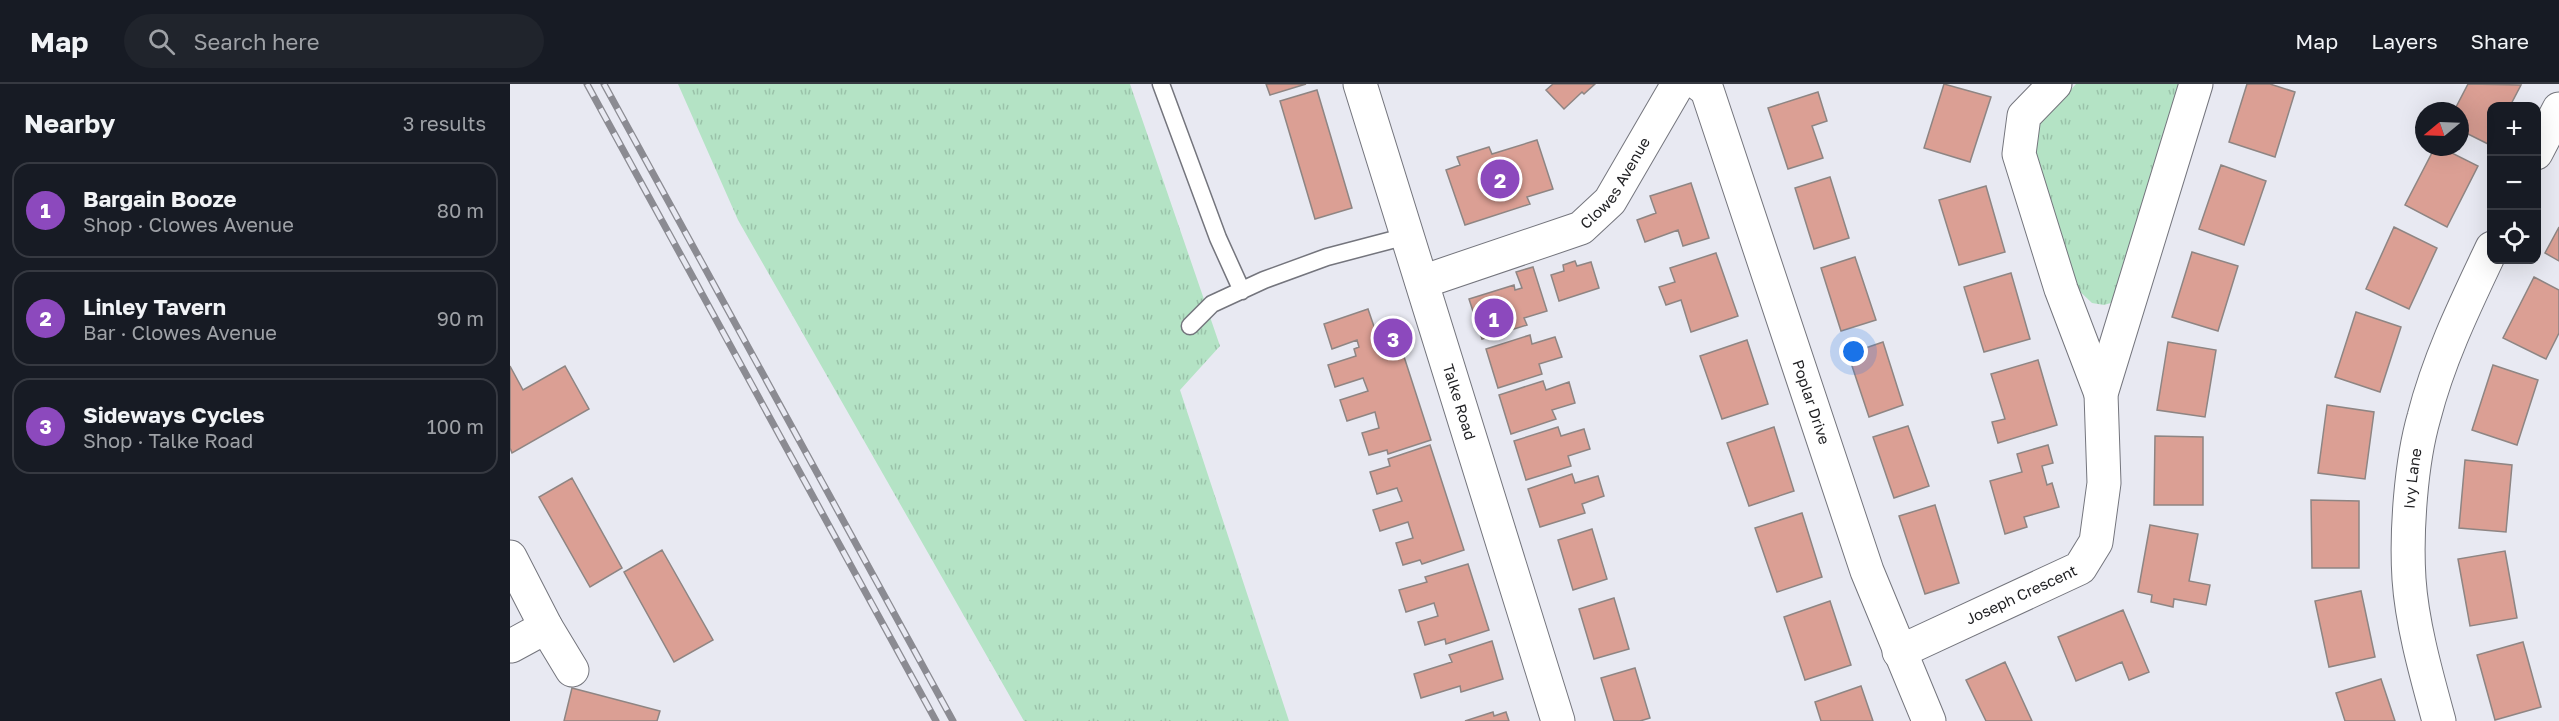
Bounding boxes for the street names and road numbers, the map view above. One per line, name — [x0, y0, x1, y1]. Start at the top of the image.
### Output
street label: Clowes Avenue — [1576, 133, 1653, 232]
street label: Poplar Drive — [1789, 357, 1834, 447]
street label: Talke Road — [1440, 361, 1480, 442]
street label: Ivy Lane — [2400, 446, 2425, 510]
street label: Joseph Crescent — [1962, 561, 2080, 628]

